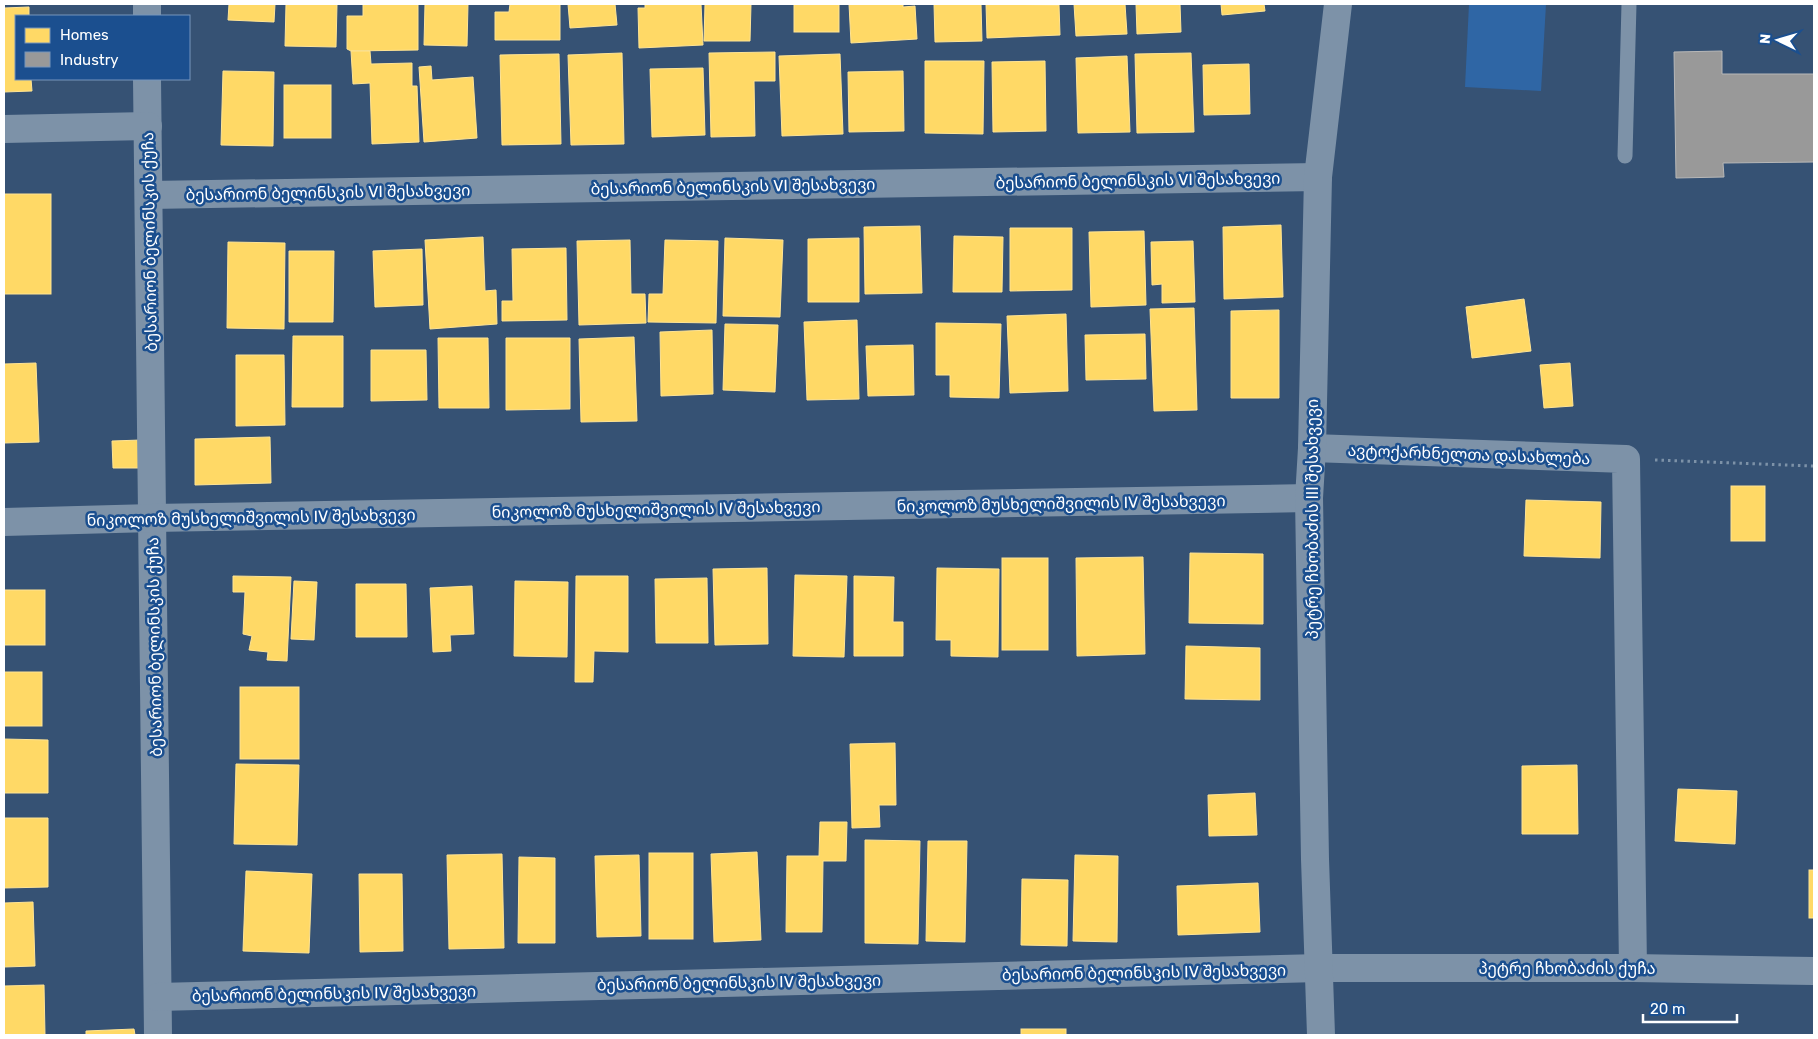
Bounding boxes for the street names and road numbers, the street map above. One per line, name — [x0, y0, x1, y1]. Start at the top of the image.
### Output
street label: ბესარიონ ბელინსკის ქუჩა — [138, 132, 162, 352]
street label: ბესარიონ ბელინსკის VI შესახვევი — [995, 169, 1281, 193]
street label: ბესარიონ ბელინსკის VI შესახვევი — [590, 175, 876, 199]
street label: ბესარიონ ბელინსკის VI შესახვევი — [185, 181, 471, 205]
street label: პეტრე ჩხობაძის III შესახვევი — [1303, 399, 1322, 639]
street label: ავტოქარხნელთა დასახლება — [1347, 441, 1591, 469]
street label: ნიკოლოზ მუსხელიშვილის IV შესახვევი — [896, 491, 1226, 517]
street label: ნიკოლოზ მუსხელიშვილის IV შესახვევი — [491, 497, 821, 523]
street label: ნიკოლოზ მუსხელიშვილის IV შესახვევი — [86, 505, 416, 531]
street label: ბესარიონ ბელინსკის ქუჩა — [143, 537, 167, 757]
street label: პეტრე ჩხობაძის ქუჩა — [1479, 959, 1655, 978]
street label: ბესარიონ ბელინსკის IV შესახვევი — [1002, 961, 1286, 985]
street label: ბესარიონ ბელინსკის IV შესახვევი — [597, 971, 881, 995]
street label: ბესარიონ ბელინსკის IV შესახვევი — [192, 982, 476, 1006]

